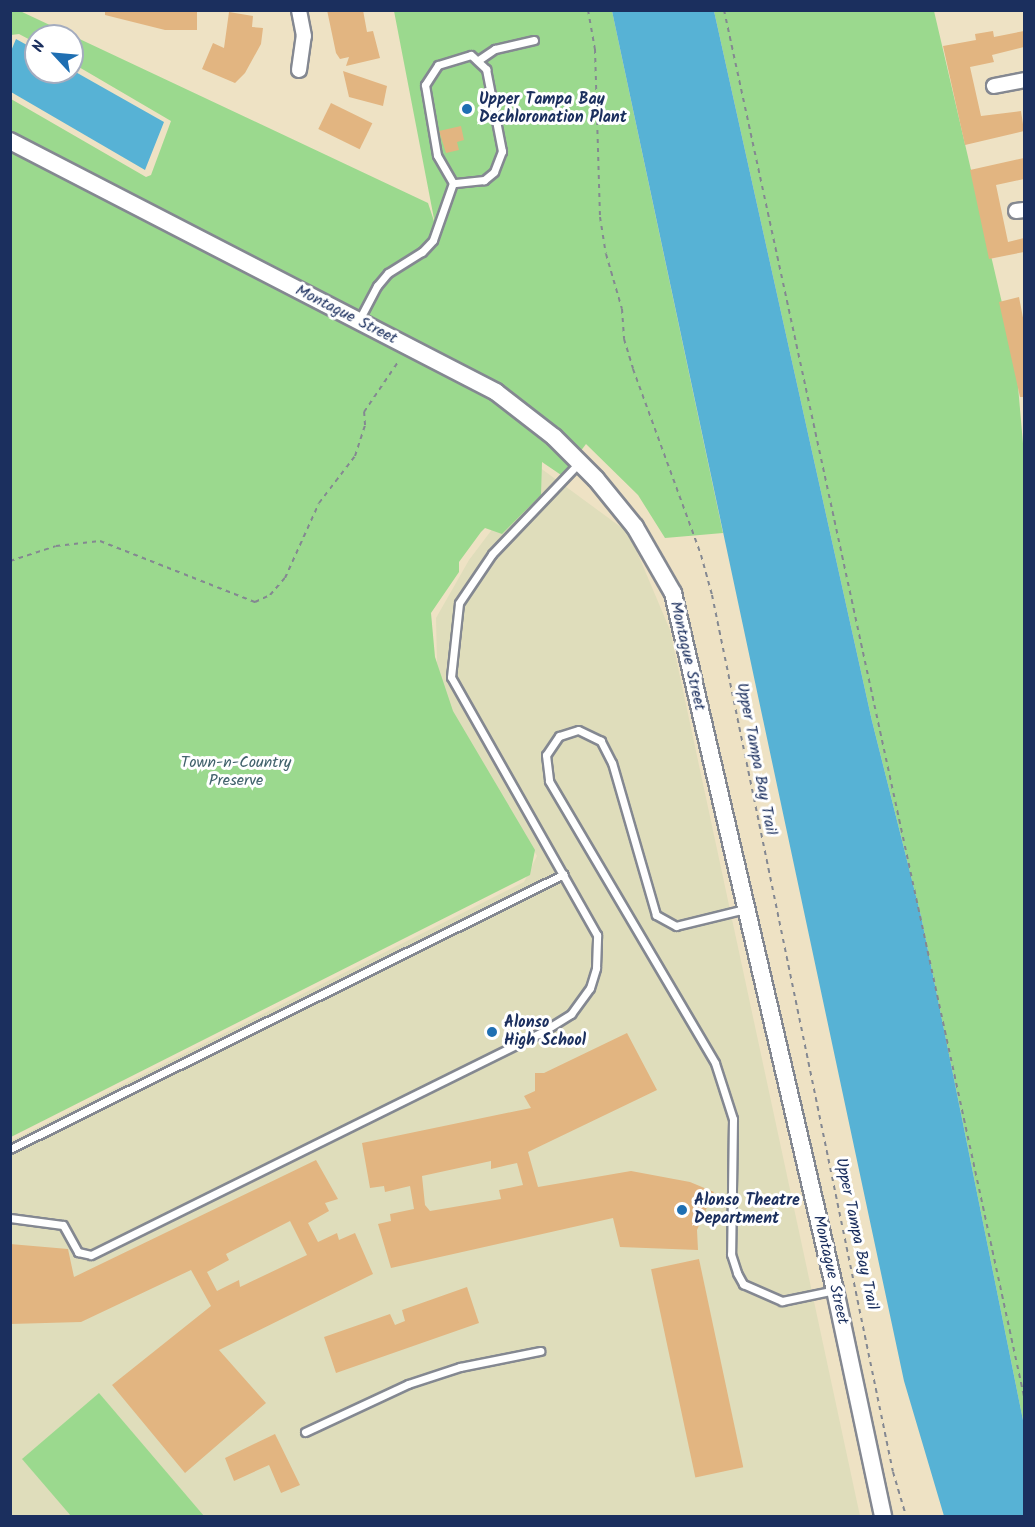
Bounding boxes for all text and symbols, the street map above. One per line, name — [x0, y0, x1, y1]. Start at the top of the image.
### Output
north arrow — [24, 24, 84, 84]
text: N — [26, 37, 53, 57]
place label: Upper Tampa Bay Dechloronation Plant — [479, 90, 627, 128]
marker: Upper Tampa Bay Dechloronation Plant — [460, 102, 474, 116]
street label: Montague Street — [292, 281, 400, 349]
street label: Montague Street — [665, 599, 709, 713]
street label: Upper Tampa Bay Trail — [732, 681, 780, 837]
park label: Town-n-Country Preserve — [181, 753, 291, 791]
place label: Alonso High School — [504, 1013, 586, 1051]
marker: Alonso High School — [485, 1025, 499, 1039]
street label: Upper Tampa Bay Trail — [831, 1156, 881, 1312]
place label: Alonso Theatre Department — [694, 1191, 800, 1229]
marker: Alonso Theatre Department — [675, 1203, 689, 1217]
street label: Montague Street — [808, 1213, 852, 1327]

